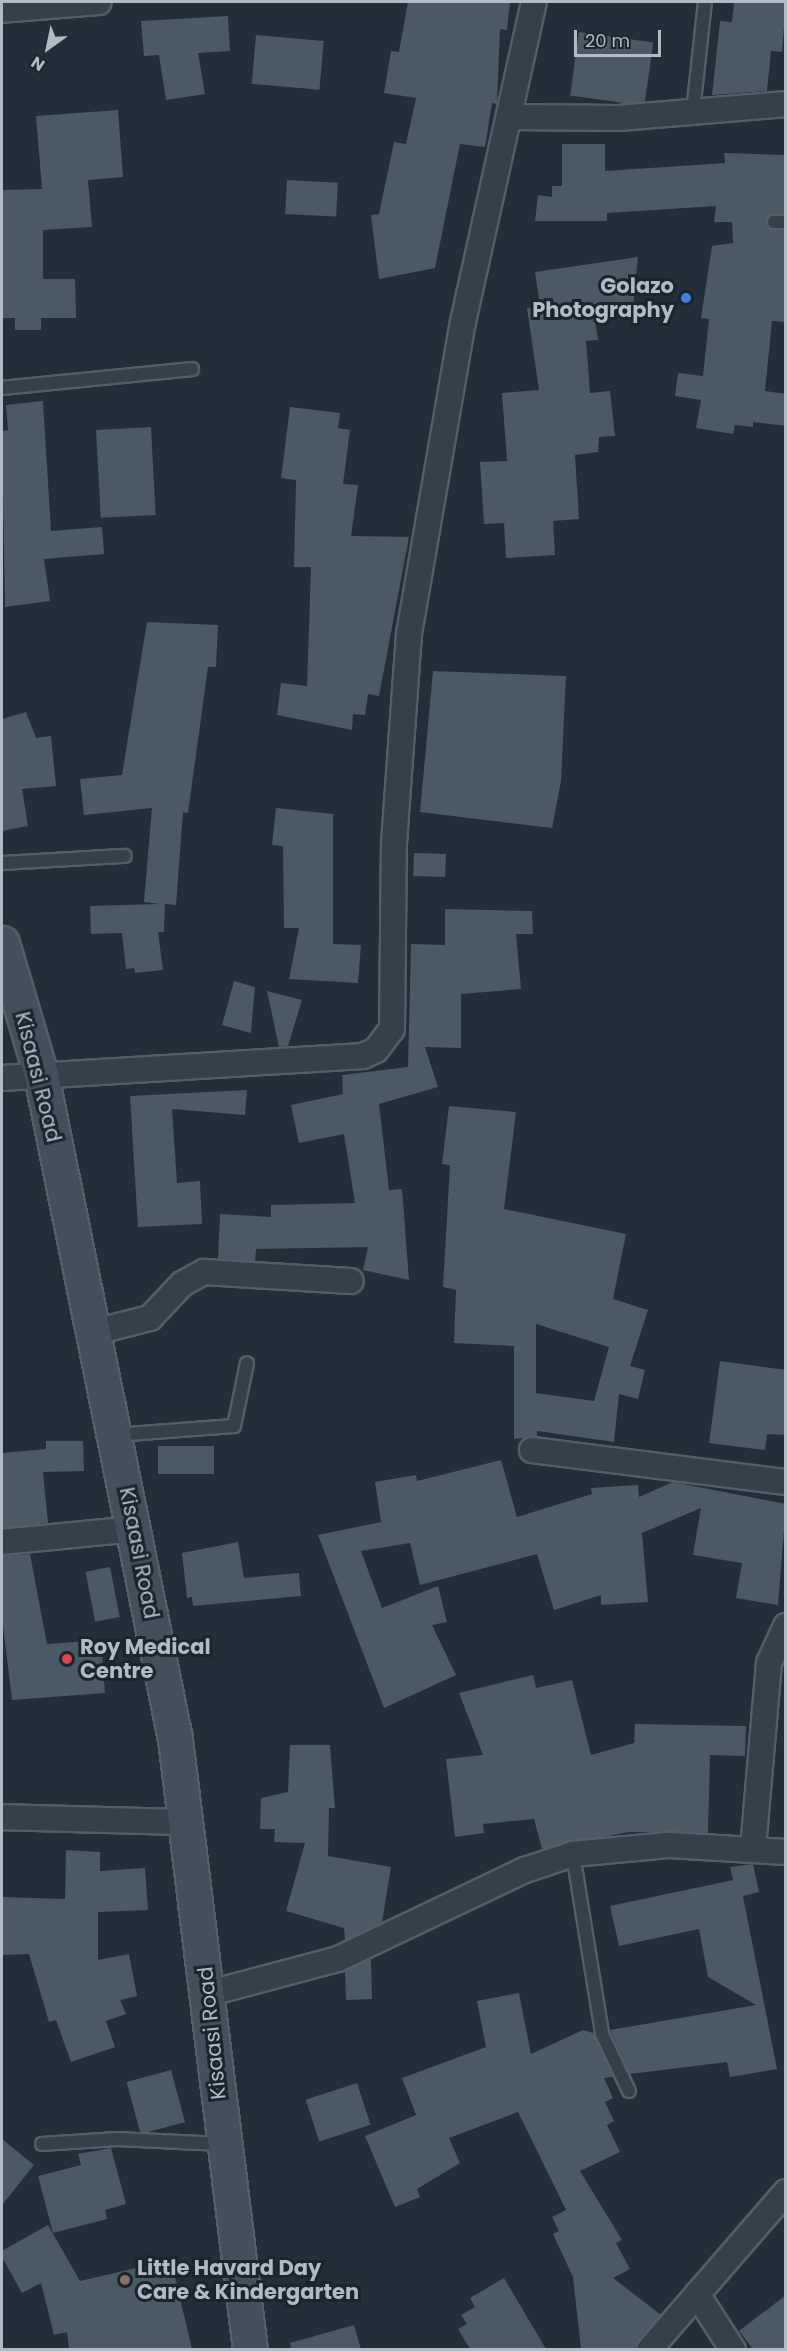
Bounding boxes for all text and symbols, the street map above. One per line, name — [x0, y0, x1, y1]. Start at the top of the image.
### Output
north arrow — [18, 18, 78, 78]
scale bar — [577, 18, 664, 56]
text: 20 m — [585, 28, 630, 53]
text: N — [27, 51, 49, 76]
place label: Golazo Photography — [532, 273, 674, 323]
marker: Golazo Photography — [679, 291, 693, 305]
street label: Kisaasi Road — [10, 1009, 66, 1145]
street label: Kisaasi Road — [114, 1485, 164, 1621]
place label: Roy Medical Centre — [80, 1634, 211, 1684]
marker: Roy Medical Centre — [58, 1650, 76, 1668]
street label: Kisaasi Road — [192, 1965, 232, 2101]
place label: Little Havard Day Care & Kindergarten — [137, 2255, 359, 2305]
marker: Little Havard Day Care & Kindergarten — [118, 2273, 132, 2287]

